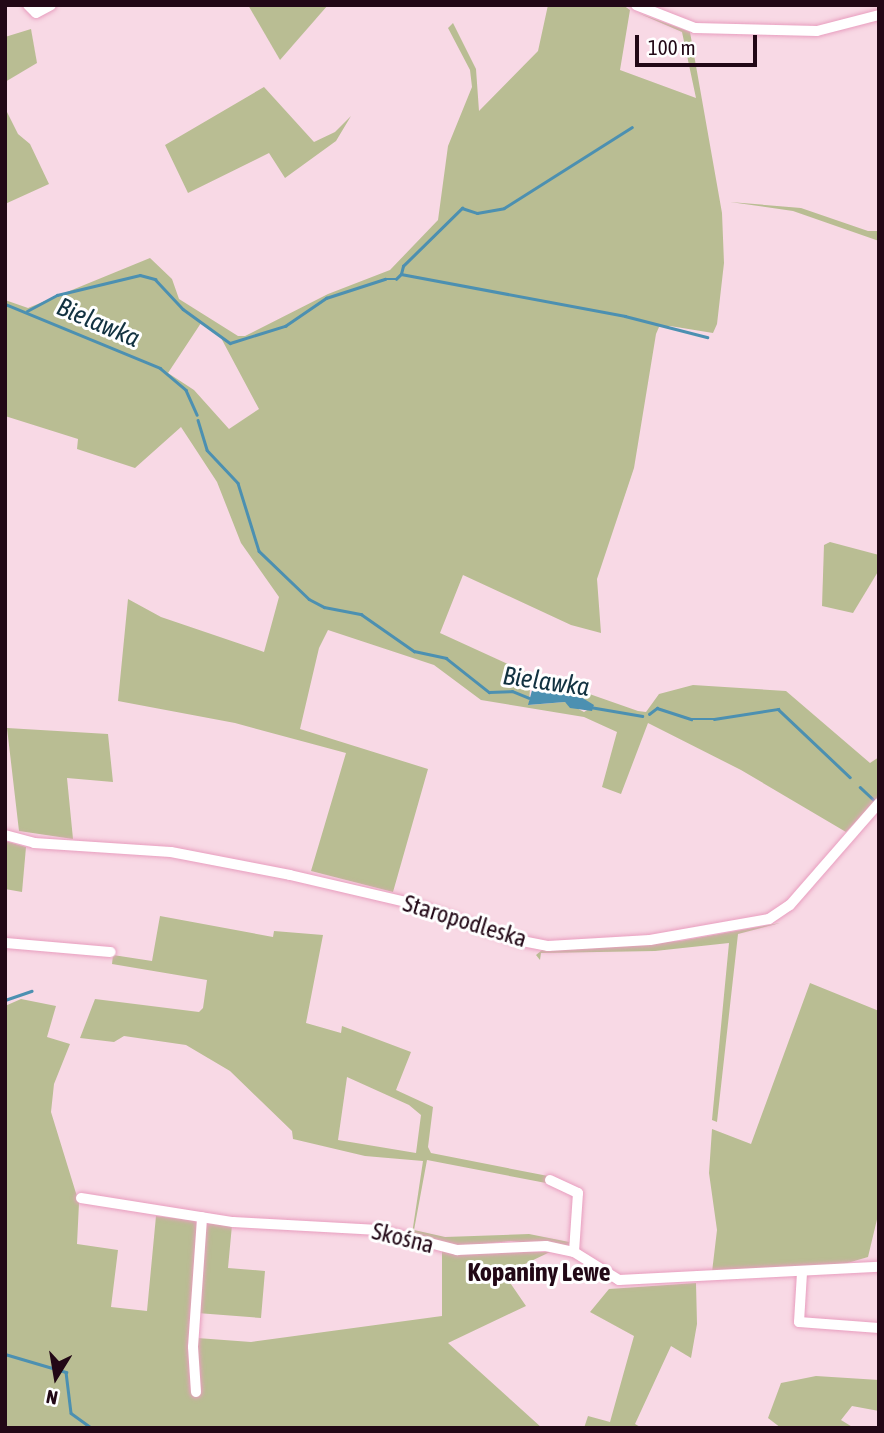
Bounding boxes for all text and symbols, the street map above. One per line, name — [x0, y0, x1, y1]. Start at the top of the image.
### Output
scale bar — [639, 21, 762, 65]
text: 100 m — [648, 35, 696, 59]
water label: Bielawka — [52, 292, 144, 354]
water label: Bielawka — [501, 660, 591, 704]
street label: Staropodleska — [400, 889, 530, 953]
street label: Skośna — [369, 1216, 437, 1260]
district label: Kopaniny Lewe — [468, 1257, 610, 1289]
north arrow — [21, 1342, 91, 1412]
text: N — [44, 1386, 60, 1409]

